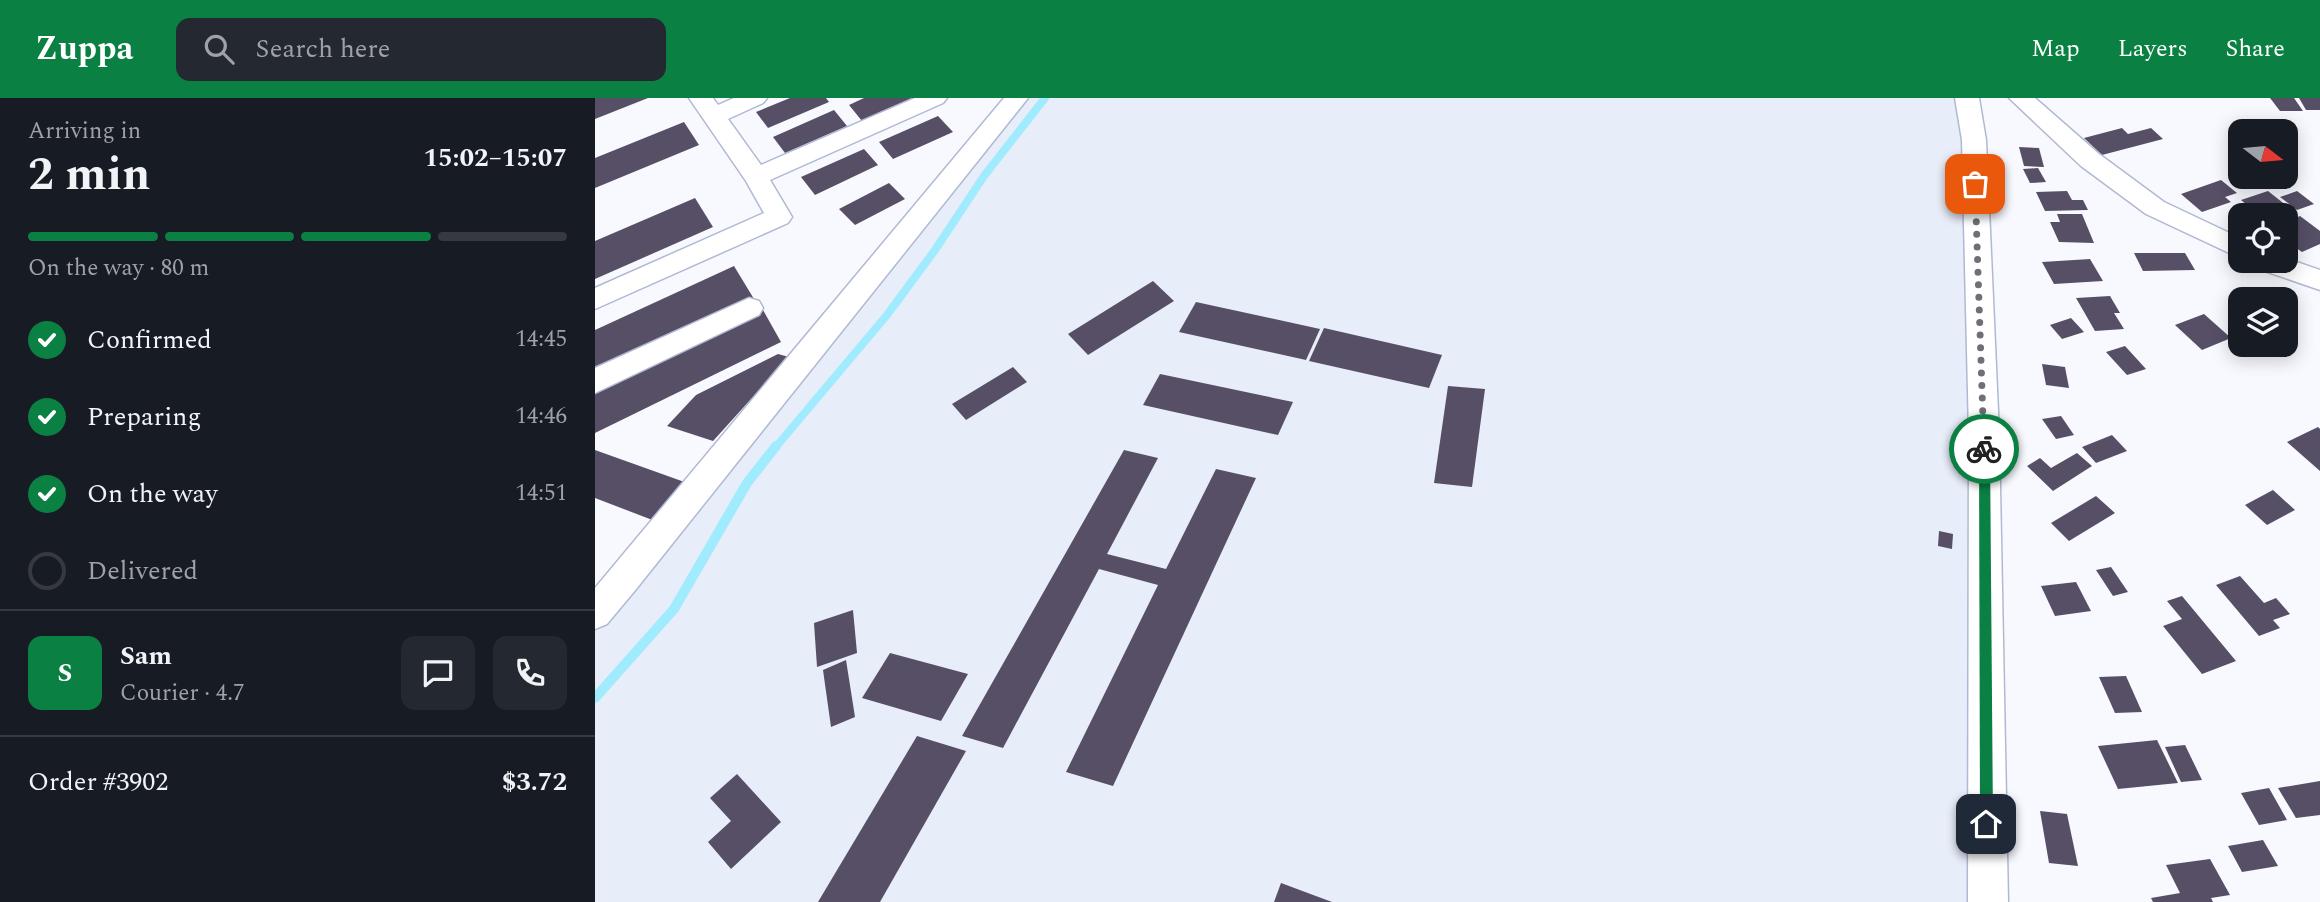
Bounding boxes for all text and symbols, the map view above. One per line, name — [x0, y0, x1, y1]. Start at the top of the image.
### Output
search box — [176, 18, 666, 81]
text: Zuppa — [35, 24, 134, 74]
text: Search here — [256, 29, 390, 69]
icon: search — [200, 30, 238, 68]
text: Map — [2031, 31, 2080, 67]
text: Layers — [2118, 31, 2188, 67]
text: Share — [2226, 31, 2285, 67]
text: Arriving in — [28, 114, 141, 149]
north arrow — [2228, 119, 2298, 189]
map controls — [2228, 119, 2298, 357]
text: 15:02–15:07 — [423, 138, 567, 178]
text: 2 min — [28, 140, 150, 210]
pin — [1945, 154, 2005, 214]
icon: bag — [1956, 165, 1994, 203]
button: locate — [2228, 203, 2298, 273]
text: On the way · 80 m — [28, 251, 209, 286]
button: layers — [2228, 287, 2298, 357]
text: Confirmed — [87, 320, 212, 360]
icon: check — [28, 321, 66, 359]
text: 14:45 — [515, 322, 567, 357]
text: Preparing — [87, 397, 201, 437]
icon: check — [28, 398, 66, 436]
text: 14:46 — [515, 399, 567, 434]
courier — [1949, 414, 2019, 484]
icon: bike — [1965, 430, 2003, 468]
text: On the way — [87, 474, 218, 514]
icon: check — [28, 475, 66, 513]
text: 14:51 — [515, 476, 567, 511]
text: Delivered — [87, 551, 198, 591]
text: Sam — [120, 636, 172, 676]
button: chat — [401, 636, 475, 710]
button: phone — [493, 636, 567, 710]
text: S — [58, 653, 72, 693]
text: Courier · 4.7 — [120, 676, 245, 711]
text: Order #3902 — [28, 762, 168, 802]
text: $3.72 — [502, 762, 567, 802]
pin — [1956, 794, 2016, 854]
icon: home — [1967, 805, 2005, 843]

